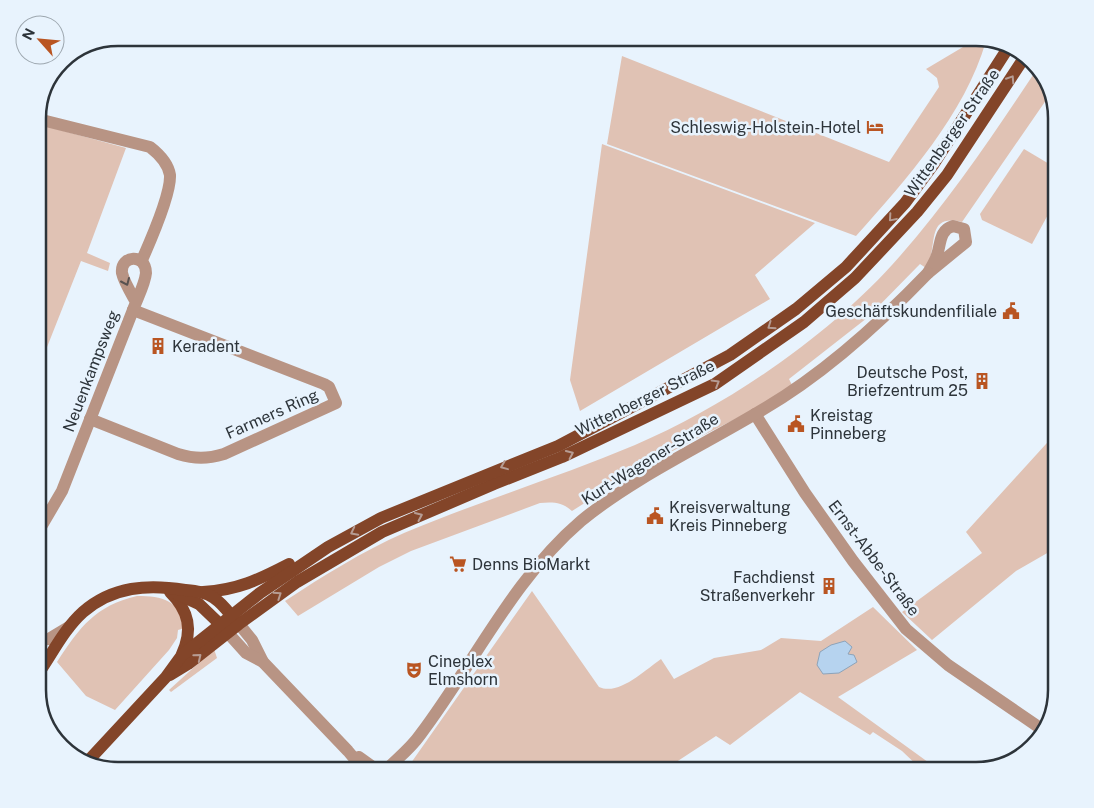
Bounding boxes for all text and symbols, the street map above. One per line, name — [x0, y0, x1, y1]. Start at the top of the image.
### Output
north arrow — [15, 15, 65, 65]
text: N — [19, 26, 38, 43]
street label: Wittenberger Straße — [901, 65, 1003, 201]
one-way arrow — [1005, 75, 1014, 84]
hotel icon: Schleswig-Holstein-Hotel — [865, 117, 885, 137]
place label: Schleswig-Holstein-Hotel — [670, 118, 861, 137]
one-way arrow — [889, 213, 898, 222]
one-way arrow — [119, 276, 129, 285]
public building icon: Geschäftskundenfiliale — [1001, 301, 1021, 321]
place label: Geschäftskundenfiliale — [825, 302, 997, 321]
street label: Neuenkampsweg — [59, 307, 123, 435]
one-way arrow — [767, 320, 777, 329]
building icon: Keradent — [148, 336, 168, 356]
place label: Keradent — [172, 337, 240, 356]
street label: Wittenberger Straße — [572, 356, 718, 440]
place label: Deutsche Post, Briefzentrum 25 — [847, 363, 968, 400]
building icon: Deutsche Post, Briefzentrum 25 — [972, 371, 992, 391]
one-way arrow — [710, 379, 719, 389]
street label: Farmers Ring — [223, 385, 321, 443]
place label: Kreistag Pinneberg — [810, 406, 886, 443]
street label: Kurt-Wagener-Straße — [578, 409, 722, 509]
public building icon: Kreistag Pinneberg — [786, 414, 806, 434]
one-way arrow — [564, 450, 573, 460]
one-way arrow — [500, 460, 509, 471]
street label: Ernst-Abbe-Straße — [824, 496, 924, 620]
place label: Kreisverwaltung Kreis Pinneberg — [669, 498, 791, 535]
public building icon: Kreisverwaltung Kreis Pinneberg — [645, 506, 665, 526]
one-way arrow — [414, 512, 423, 522]
one-way arrow — [351, 526, 360, 536]
supermarket icon: Denns BioMarkt — [448, 554, 468, 574]
place label: Denns BioMarkt — [472, 555, 590, 574]
place label: Fachdienst Straßenverkehr — [700, 568, 815, 605]
building icon: Fachdienst Straßenverkehr — [819, 576, 839, 596]
one-way arrow — [272, 592, 282, 601]
place label: Cineplex Elmshorn — [428, 652, 498, 689]
one-way arrow — [192, 654, 201, 662]
theatre icon: Cineplex Elmshorn — [404, 660, 424, 680]

